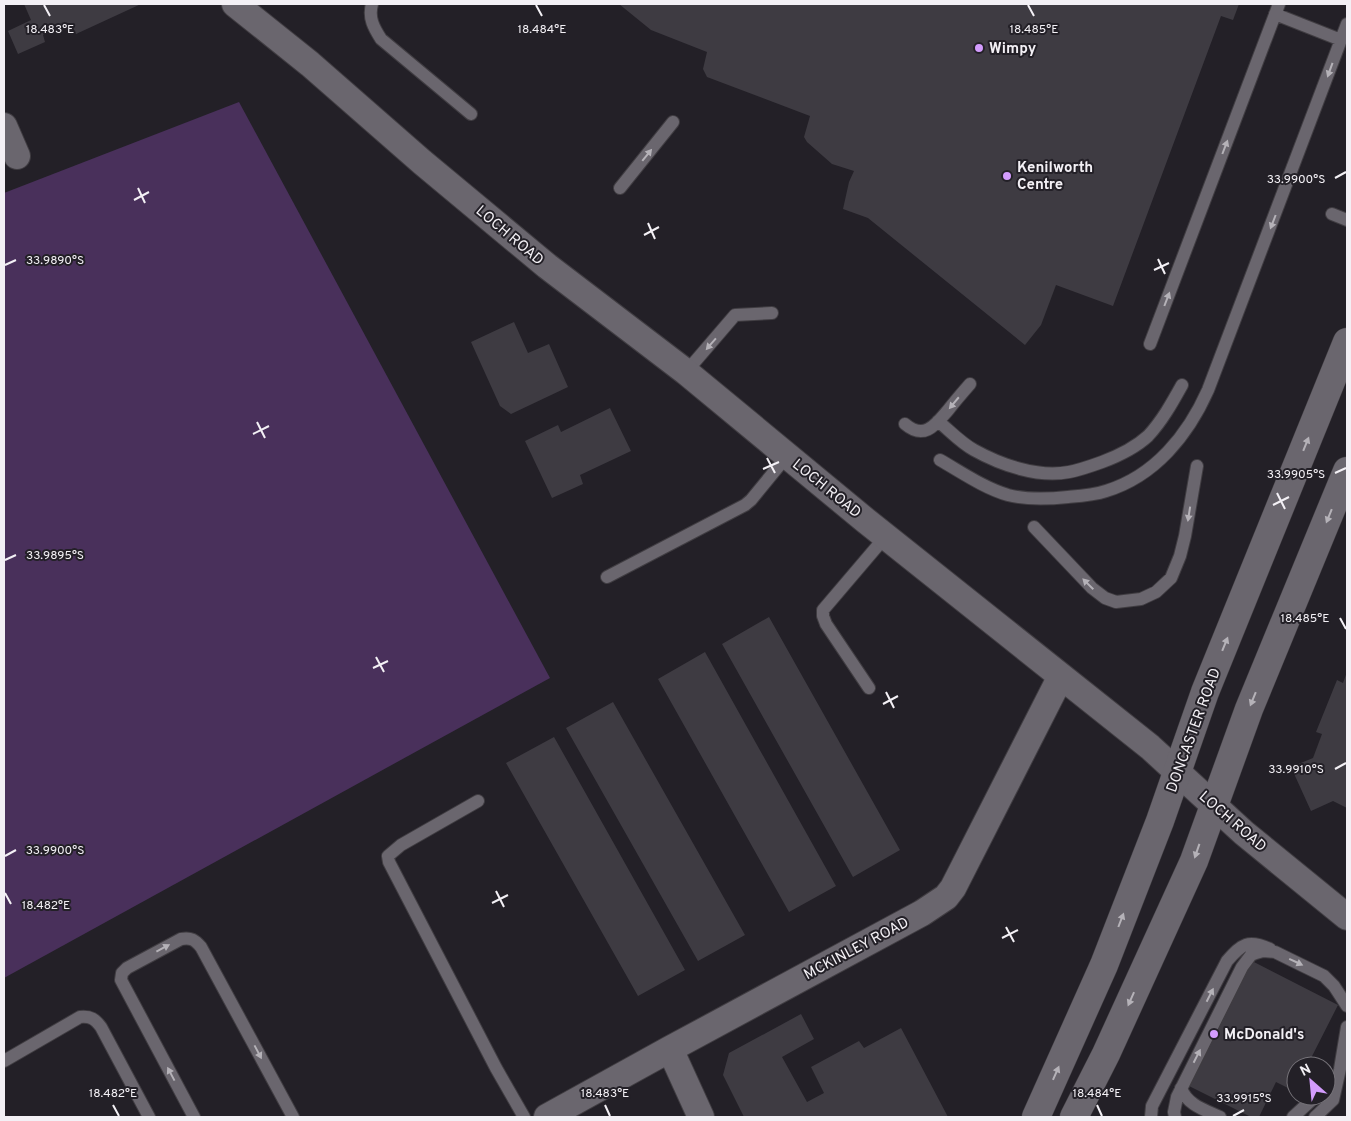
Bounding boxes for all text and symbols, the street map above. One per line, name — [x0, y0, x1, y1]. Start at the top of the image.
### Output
text: 18.483°E — [26, 22, 74, 38]
text: 18.484°E — [518, 22, 566, 38]
text: 18.485°E — [1010, 22, 1058, 38]
place label: Wimpy — [989, 40, 1037, 59]
marker: Wimpy — [973, 42, 985, 54]
one-way arrow — [1326, 63, 1334, 78]
one-way arrow — [1221, 139, 1229, 154]
one-way arrow — [641, 149, 652, 162]
place label: Kenilworth Centre — [1017, 159, 1093, 195]
marker: Kenilworth Centre — [1001, 170, 1013, 182]
text: 33.9900°S — [1267, 172, 1325, 188]
street label: LOCH ROAD — [471, 202, 547, 270]
one-way arrow — [1269, 215, 1277, 230]
text: 33.9890°S — [26, 253, 84, 269]
one-way arrow — [1163, 291, 1171, 306]
one-way arrow — [705, 337, 716, 350]
one-way arrow — [949, 397, 960, 409]
one-way arrow — [1302, 437, 1310, 451]
street label: LOCH ROAD — [788, 456, 864, 523]
text: 33.9905°S — [1267, 467, 1325, 483]
one-way arrow — [1184, 506, 1192, 522]
one-way arrow — [1324, 509, 1332, 523]
text: 33.9895°S — [26, 548, 84, 564]
one-way arrow — [1083, 578, 1095, 590]
text: 18.485°E — [1281, 611, 1329, 627]
one-way arrow — [1221, 636, 1229, 651]
street label: DONCASTER ROAD — [1163, 666, 1226, 795]
one-way arrow — [1249, 692, 1257, 706]
text: 33.9910°S — [1268, 762, 1324, 778]
street label: LOCH ROAD — [1194, 788, 1270, 857]
text: 33.9900°S — [26, 843, 84, 859]
one-way arrow — [1193, 844, 1201, 859]
text: 18.482°E — [22, 898, 70, 914]
one-way arrow — [1118, 912, 1126, 927]
street label: MCKINLEY ROAD — [801, 914, 913, 985]
one-way arrow — [157, 944, 170, 953]
one-way arrow — [1289, 958, 1303, 966]
one-way arrow — [1206, 988, 1214, 1002]
one-way arrow — [1126, 992, 1134, 1006]
place label: McDonald's — [1224, 1026, 1304, 1045]
marker: McDonald's — [1208, 1028, 1220, 1040]
one-way arrow — [253, 1045, 262, 1058]
one-way arrow — [1193, 1049, 1201, 1063]
north arrow — [1286, 1056, 1336, 1106]
text: N — [1297, 1061, 1314, 1081]
one-way arrow — [1052, 1066, 1060, 1080]
one-way arrow — [167, 1067, 175, 1082]
text: 18.482°E — [89, 1086, 137, 1102]
text: 18.483°E — [581, 1086, 629, 1102]
text: 18.484°E — [1073, 1086, 1121, 1102]
text: 33.9915°S — [1216, 1091, 1272, 1107]

